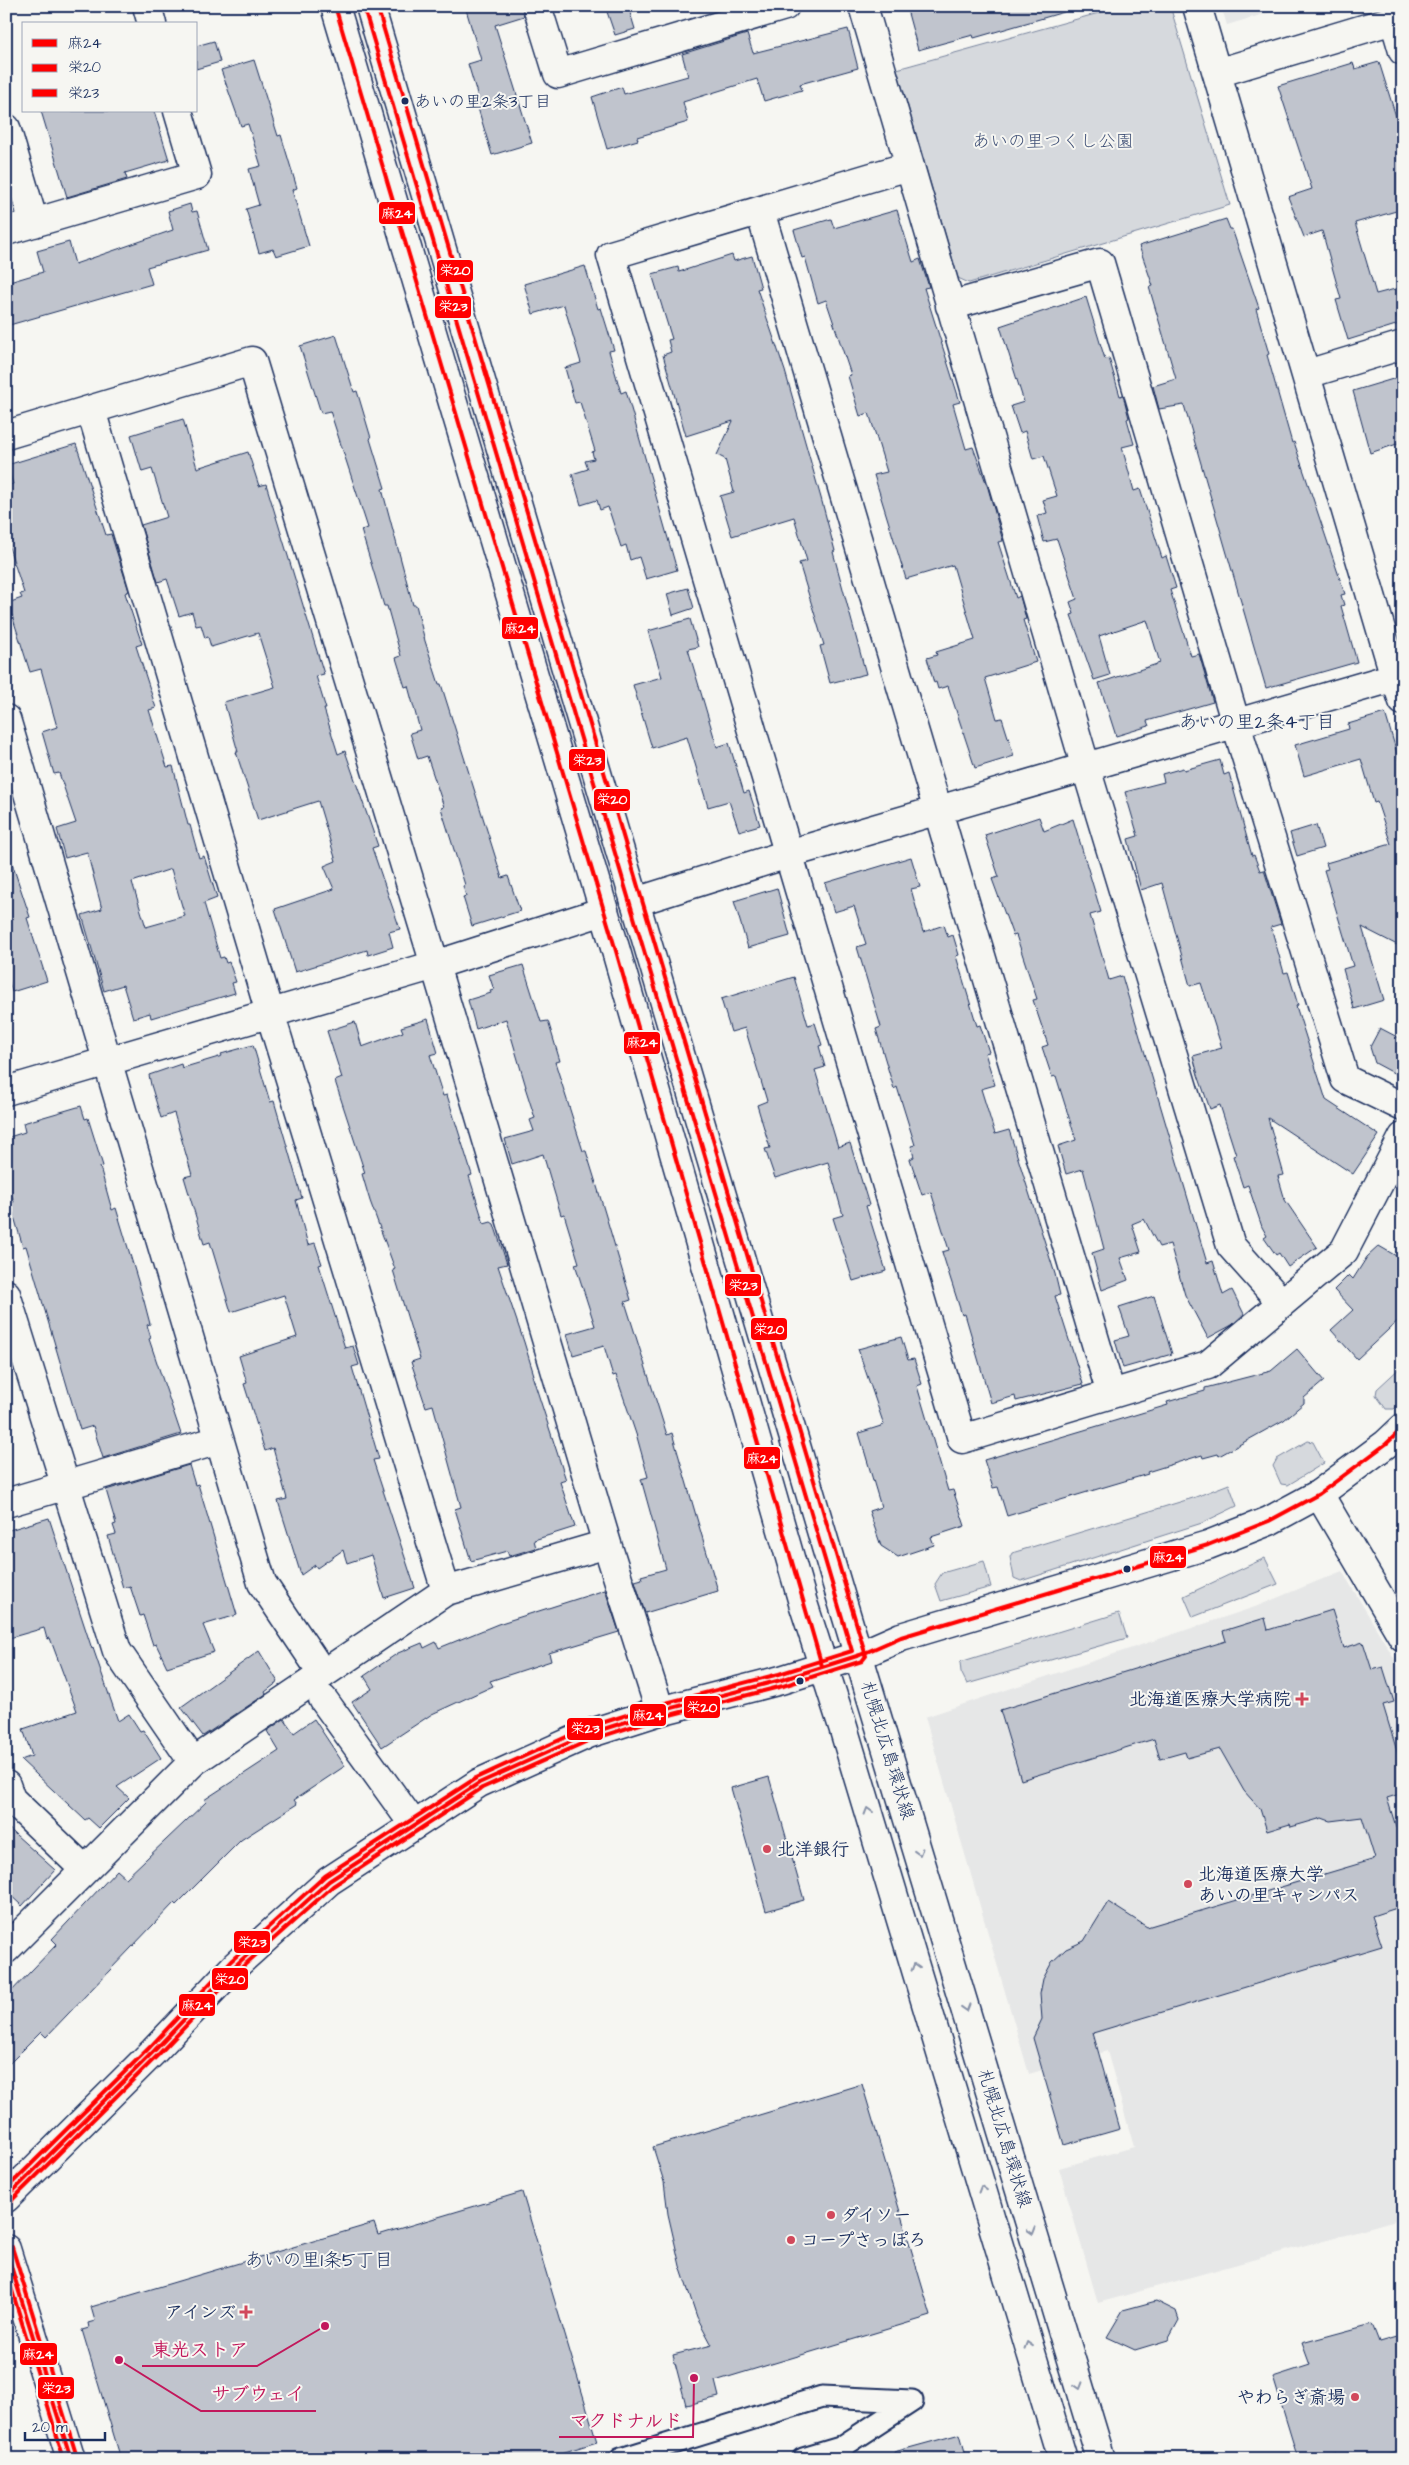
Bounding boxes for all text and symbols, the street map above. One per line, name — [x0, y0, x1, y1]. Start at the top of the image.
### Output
legend — [22, 22, 198, 112]
text: 麻24 — [68, 33, 102, 54]
text: 栄20 — [68, 57, 102, 78]
text: 栄23 — [68, 83, 100, 104]
place label: あいの里2条3丁目 — [414, 90, 551, 114]
marker: あいの里2条3丁目 — [400, 96, 410, 106]
park label: あいの里つくし公園 — [972, 129, 1134, 154]
line badge: 麻24 — [378, 201, 416, 225]
text: 麻24 — [381, 204, 413, 224]
line badge: 栄20 — [436, 259, 474, 283]
text: 栄20 — [440, 261, 471, 281]
line badge: 栄23 — [434, 295, 472, 319]
text: 栄23 — [438, 297, 468, 317]
line badge: 麻24 — [501, 616, 539, 640]
text: 麻24 — [504, 619, 536, 639]
district label: あいの里2条4丁目 — [1179, 709, 1335, 736]
line badge: 栄23 — [568, 748, 606, 772]
text: 栄23 — [572, 751, 602, 771]
line badge: 栄20 — [593, 788, 631, 812]
text: 栄20 — [597, 790, 628, 810]
line badge: 麻24 — [623, 1031, 661, 1055]
text: 麻24 — [626, 1033, 658, 1053]
line badge: 栄23 — [724, 1273, 762, 1297]
text: 栄23 — [728, 1276, 758, 1296]
line badge: 栄20 — [750, 1317, 788, 1341]
text: 栄20 — [754, 1320, 785, 1340]
line badge: 麻24 — [743, 1446, 781, 1470]
text: 麻24 — [746, 1449, 778, 1469]
line badge: 麻24 — [1149, 1545, 1187, 1569]
text: 麻24 — [1152, 1548, 1184, 1568]
unlabelled marker — [1122, 1564, 1132, 1574]
unlabelled marker — [795, 1676, 805, 1686]
street label: 札幌北広島環状線 — [855, 1678, 921, 1823]
place label: 北海道医療大学病院 — [1129, 1687, 1291, 1712]
marker: 北海道医療大学病院 — [1295, 1692, 1309, 1706]
line badge: 栄20 — [683, 1695, 721, 1719]
text: 栄20 — [687, 1698, 718, 1718]
line badge: 麻24 — [629, 1703, 667, 1727]
text: 麻24 — [632, 1706, 664, 1726]
line badge: 栄23 — [566, 1717, 604, 1741]
text: 栄23 — [570, 1719, 600, 1739]
one-way arrow — [864, 1807, 874, 1816]
place label: 北洋銀行 — [777, 1837, 849, 1862]
marker: 北洋銀行 — [761, 1843, 773, 1855]
one-way arrow — [913, 1848, 923, 1856]
place label: 北海道医療大学 あいの里キャンパス — [1198, 1862, 1359, 1908]
marker: 北海道医療大学 あいの里キャンパス — [1182, 1878, 1194, 1890]
line badge: 栄23 — [233, 1930, 271, 1954]
text: 栄23 — [237, 1933, 267, 1953]
one-way arrow — [910, 1963, 920, 1971]
line badge: 栄20 — [211, 1967, 249, 1991]
text: 栄20 — [215, 1970, 246, 1990]
line badge: 麻24 — [178, 1993, 216, 2017]
text: 麻24 — [181, 1996, 213, 2016]
one-way arrow — [960, 2003, 970, 2012]
street label: 札幌北広島環状線 — [972, 2066, 1038, 2211]
one-way arrow — [977, 2186, 987, 2194]
place label: ダイソー — [841, 2203, 911, 2228]
marker: ダイソー — [825, 2209, 837, 2221]
one-way arrow — [1027, 2226, 1037, 2234]
place label: コープさっぽろ — [801, 2228, 926, 2253]
marker: コープさっぽろ — [785, 2234, 797, 2246]
district label: あいの里1条5丁目 — [245, 2247, 393, 2274]
place label: アインズ — [165, 2300, 236, 2325]
marker: アインズ — [240, 2306, 252, 2318]
callout: 東光ストア — [142, 2332, 257, 2366]
text: 東光ストア — [152, 2337, 248, 2364]
one-way arrow — [1024, 2341, 1034, 2350]
line badge: 麻24 — [19, 2342, 58, 2366]
text: 麻24 — [22, 2345, 54, 2365]
line badge: 栄23 — [37, 2376, 75, 2400]
callout: サブウェイ — [201, 2377, 316, 2411]
text: 栄23 — [41, 2379, 71, 2399]
text: サブウェイ — [211, 2381, 305, 2408]
one-way arrow — [1074, 2382, 1084, 2390]
place label: やわらぎ斎場 — [1237, 2385, 1345, 2410]
marker: やわらぎ斎場 — [1349, 2391, 1361, 2403]
callout: マクドナルド — [559, 2403, 693, 2437]
text: マクドナルド — [569, 2408, 683, 2435]
scale bar — [25, 2410, 105, 2442]
text: 20 m — [32, 2417, 68, 2438]

